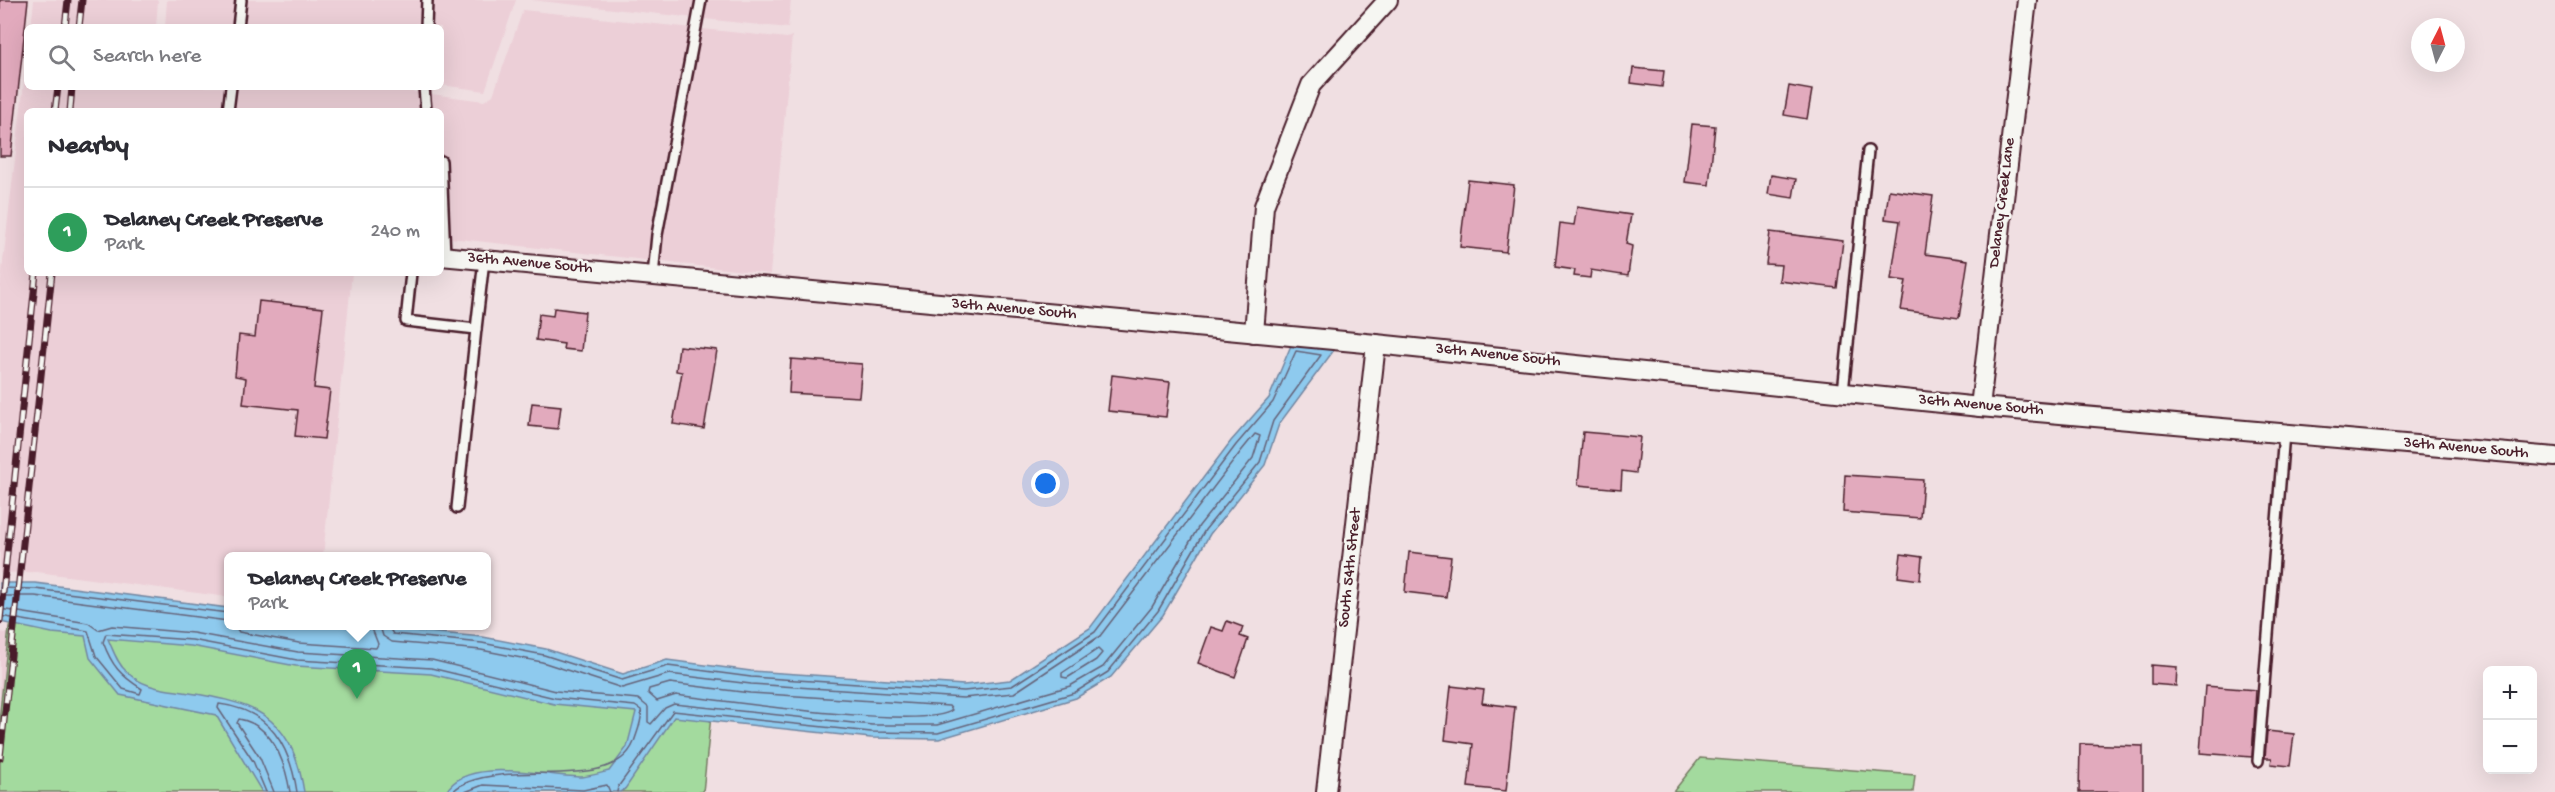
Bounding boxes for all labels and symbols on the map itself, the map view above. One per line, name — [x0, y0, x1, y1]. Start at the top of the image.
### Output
north arrow — [2411, 18, 2465, 72]
street label: Delaney Creek Lane — [1985, 136, 2021, 270]
street label: 36th Avenue South — [466, 249, 594, 279]
street label: 36th Avenue South — [950, 295, 1078, 325]
street label: 36th Avenue South — [1434, 340, 1562, 372]
street label: 36th Avenue South — [1917, 391, 2045, 421]
street label: 36th Avenue South — [2402, 434, 2530, 464]
your location — [1031, 469, 1060, 498]
street label: South 54th Street — [1335, 506, 1367, 629]
pin: 1 — [338, 650, 376, 699]

